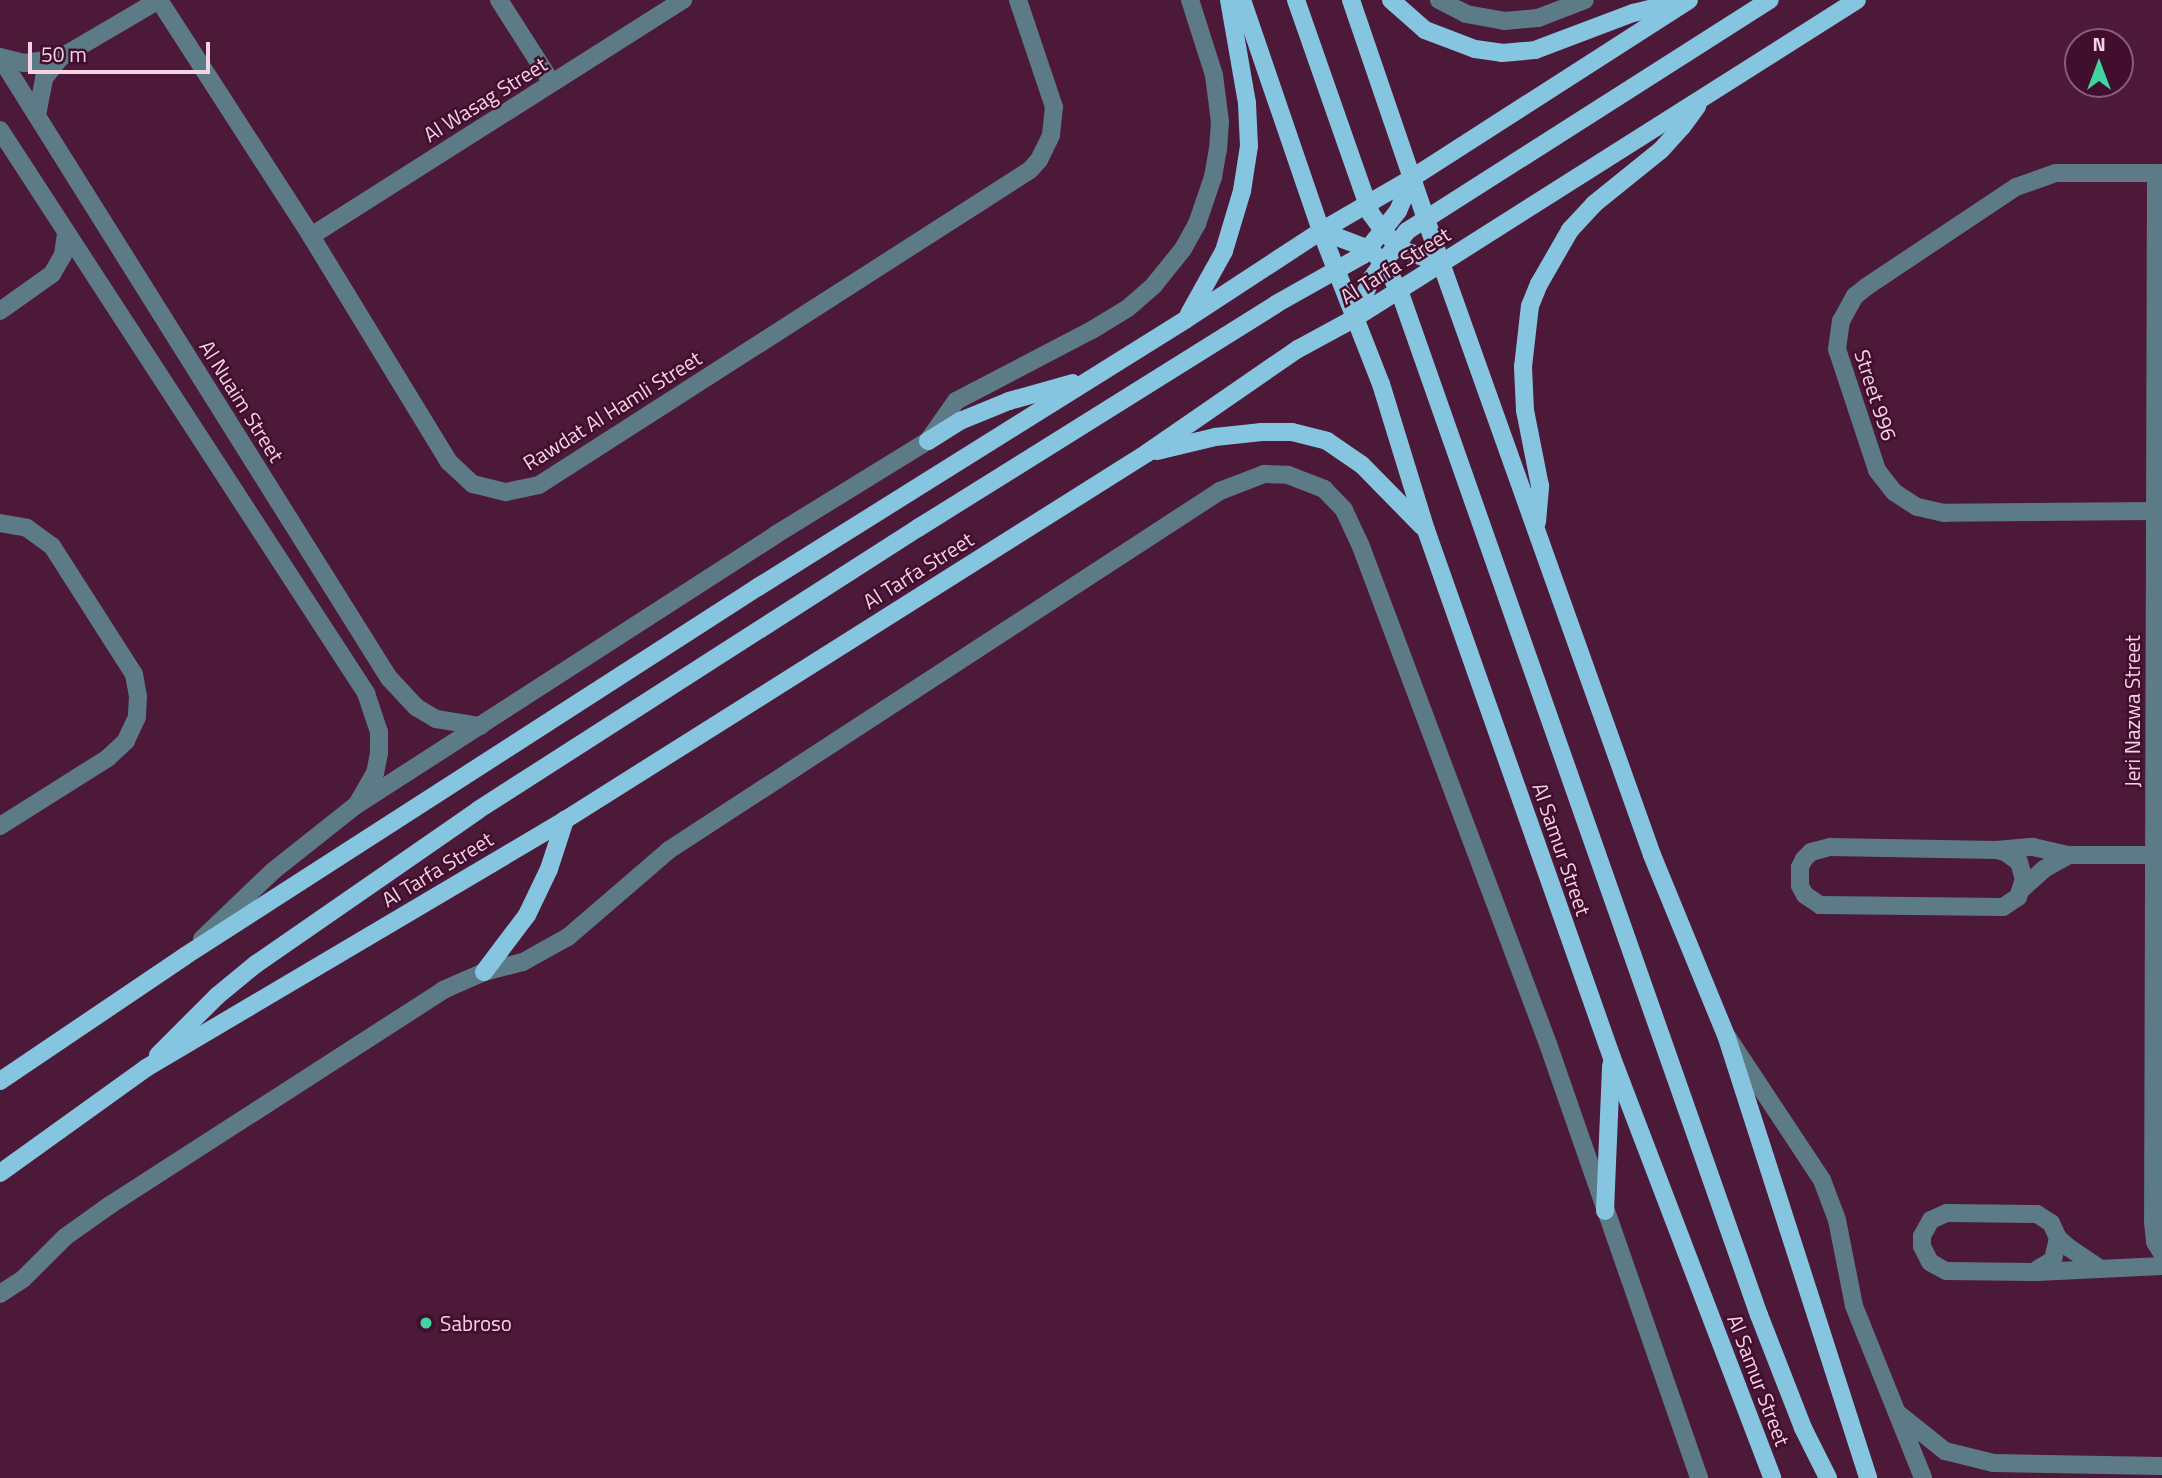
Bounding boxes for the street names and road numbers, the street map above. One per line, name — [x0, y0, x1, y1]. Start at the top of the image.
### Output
street label: Al Wasag Street — [419, 51, 551, 147]
street label: Al Tarfa Street — [1335, 221, 1455, 309]
street label: Al Nuaim Street — [195, 335, 289, 467]
street label: Rawdat Al Hamli Street — [518, 345, 706, 475]
street label: Street 996 — [1849, 346, 1903, 444]
street label: Al Tarfa Street — [858, 526, 978, 614]
street label: Jeri Nazwa Street — [2119, 635, 2145, 787]
street label: Al Samur Street — [1528, 779, 1596, 919]
street label: Al Tarfa Street — [377, 826, 497, 912]
street label: Al Samur Street — [1722, 1311, 1796, 1449]

